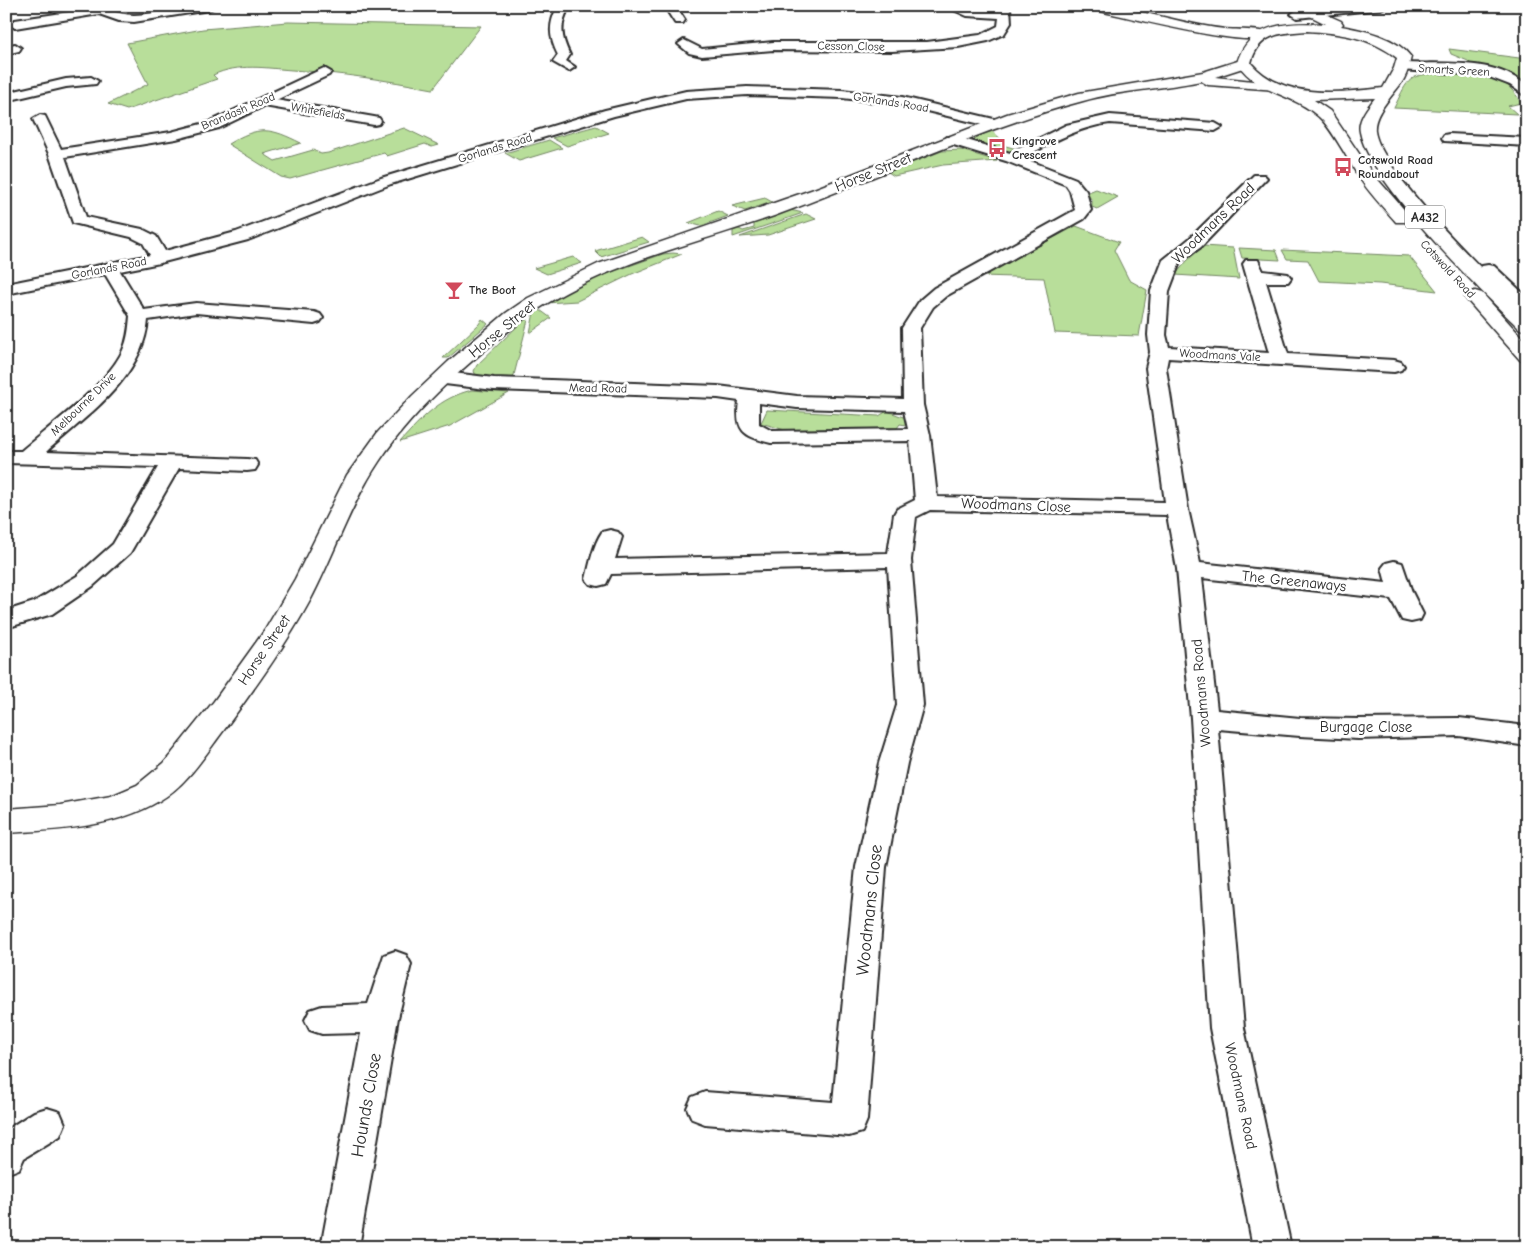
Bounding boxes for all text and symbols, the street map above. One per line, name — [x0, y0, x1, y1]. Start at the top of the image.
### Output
street label: Cesson Close — [817, 38, 885, 54]
street label: Smarts Green — [1418, 61, 1490, 79]
street label: Brandash Road — [199, 89, 277, 133]
street label: Gorlands Road — [852, 89, 930, 115]
street label: Whitefields — [290, 99, 346, 123]
street label: Gorlands Road — [456, 130, 534, 166]
place label: Kingrove Crescent — [1012, 134, 1058, 162]
bus stop icon: Kingrove Crescent — [986, 137, 1008, 159]
street label: Horse Street — [832, 148, 915, 196]
place label: Cotswold Road Roundabout — [1358, 153, 1433, 181]
bus stop icon: Cotswold Road Roundabout — [1332, 156, 1354, 178]
street label: Woodmans Road — [1168, 179, 1258, 267]
road number: A432 — [1405, 206, 1445, 228]
street label: Cotswold Road — [1418, 237, 1478, 301]
street label: Gorlands Road — [70, 254, 148, 282]
bar icon: The Boot — [443, 279, 465, 301]
place label: The Boot — [469, 283, 516, 297]
street label: Horse Street — [465, 296, 540, 361]
street label: Woodmans Vale — [1179, 346, 1261, 364]
street label: Melbourne Drive — [48, 369, 118, 439]
street label: Mead Road — [569, 380, 627, 396]
street label: Woodmans Close — [961, 494, 1072, 516]
street label: The Greenaways — [1241, 567, 1347, 595]
street label: Horse Street — [234, 611, 295, 689]
street label: Woodmans Road — [1187, 638, 1215, 748]
street label: Burgage Close — [1320, 718, 1413, 736]
street label: Woodmans Close — [852, 843, 887, 977]
street label: Woodmans Road — [1221, 1041, 1261, 1151]
street label: Hounds Close — [347, 1051, 386, 1159]

